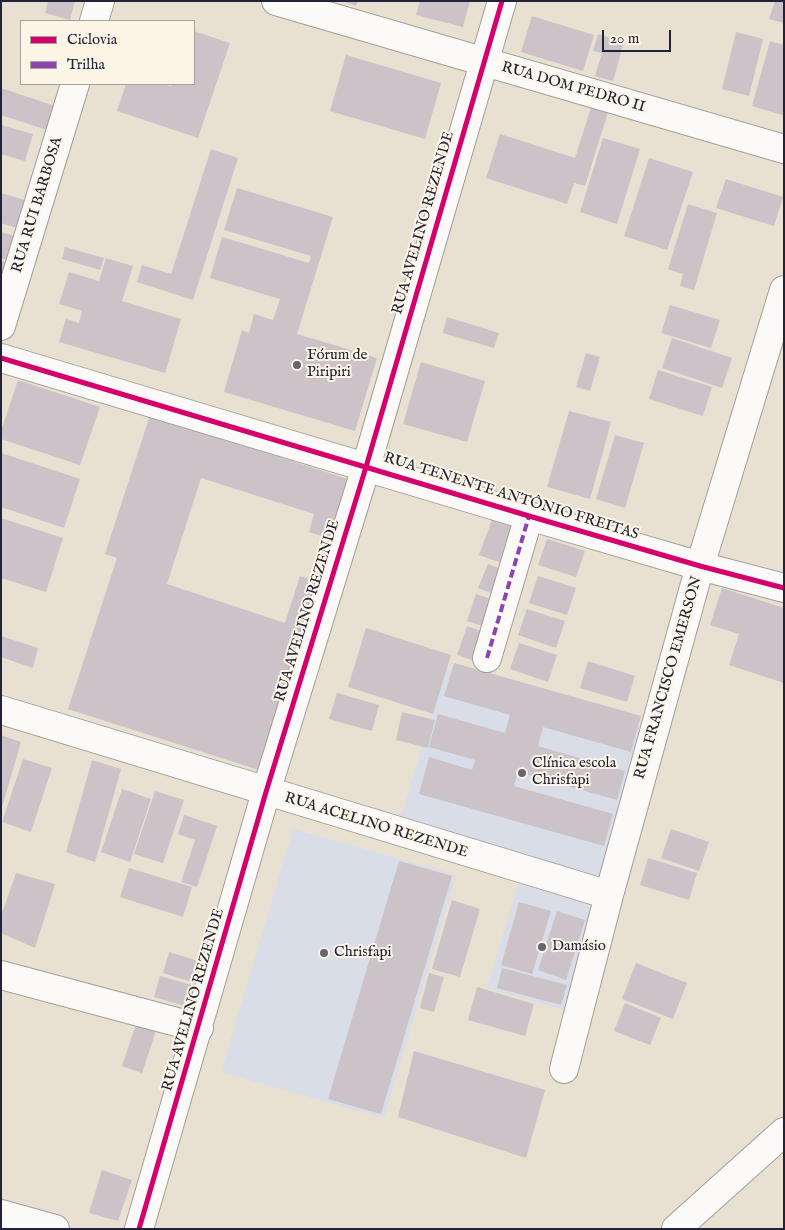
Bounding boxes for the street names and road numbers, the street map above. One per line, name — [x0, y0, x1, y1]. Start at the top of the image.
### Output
street label: RUA DOM PEDRO II — [499, 59, 647, 117]
street label: RUA AVELINO REZENDE — [389, 129, 459, 317]
street label: RUA RUI BARBOSA — [9, 135, 67, 275]
street label: RUA TENENTE ANTÔNIO FREITAS — [381, 450, 641, 544]
street label: RUA AVELINO REZENDE — [272, 518, 344, 704]
street label: RUA FRANCISCO EMERSON — [631, 574, 707, 782]
street label: RUA ACELINO REZENDE — [282, 789, 470, 863]
street label: RUA AVELINO REZENDE — [159, 906, 229, 1094]

